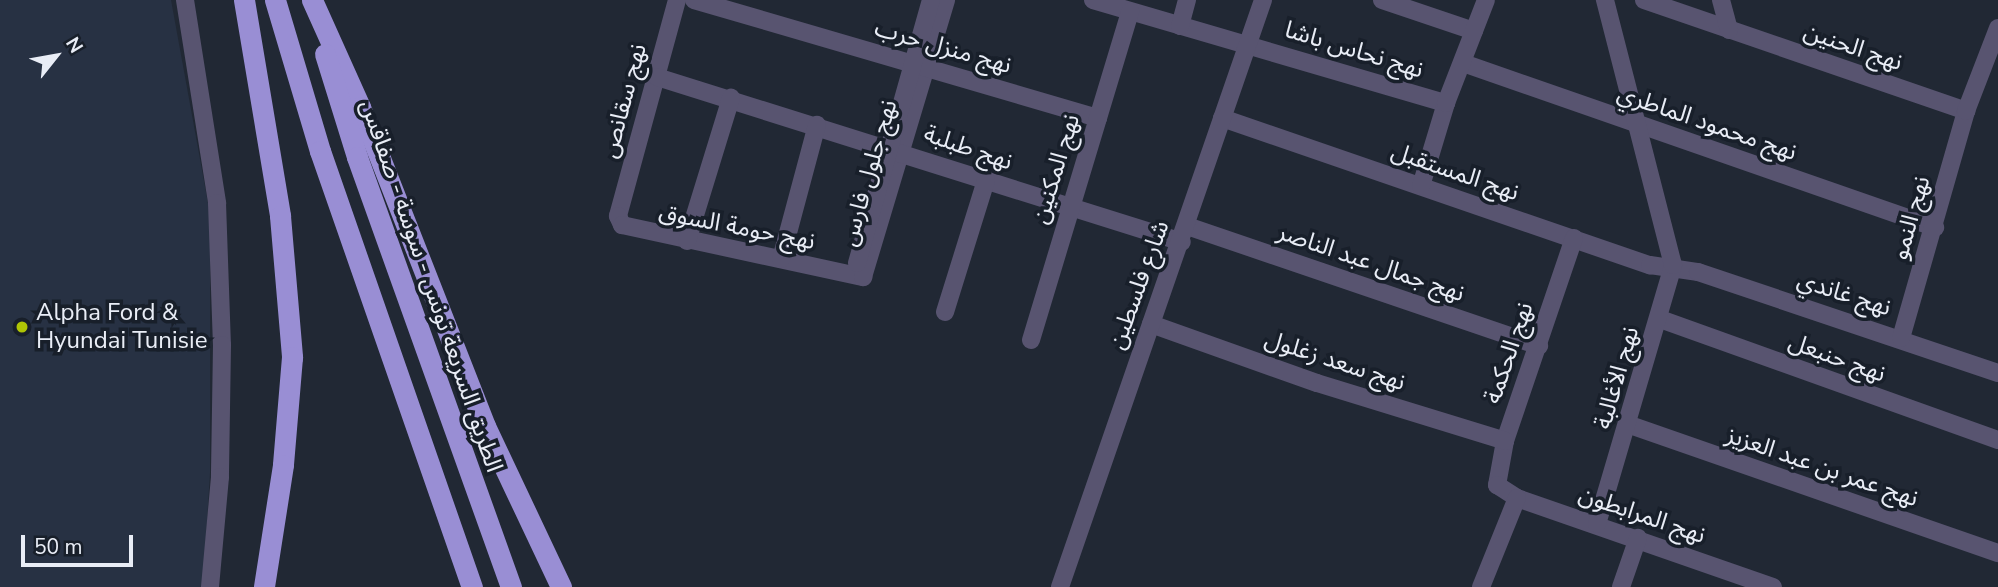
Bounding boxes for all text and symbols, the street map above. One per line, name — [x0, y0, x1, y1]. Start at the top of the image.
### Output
street label: نهج منزل حرب — [871, 14, 1015, 80]
street label: نهج نحاس باشا — [1281, 15, 1427, 85]
street label: نهج الحنين — [1800, 17, 1906, 77]
north arrow — [21, 21, 91, 91]
text: N — [59, 32, 89, 58]
street label: نهج سقانص — [595, 41, 653, 161]
street label: نهج محمود الماطري — [1613, 79, 1801, 167]
street label: الطريق السريعة تونس - سوسة - صفاقس — [354, 96, 508, 476]
street label: نهج جلول فارس — [834, 97, 904, 249]
street label: نهج المكنين — [1026, 111, 1086, 227]
street label: نهج طبلبة — [920, 119, 1016, 177]
street label: نهج المستقبل — [1387, 137, 1523, 207]
street label: نهج النمو — [1885, 173, 1937, 263]
street label: نهج حومة السوق — [656, 198, 818, 256]
street label: شارع فلسطين — [1102, 217, 1176, 353]
street label: نهج جمال عبد الناصر — [1274, 218, 1468, 308]
street label: نهج غاندي — [1793, 265, 1895, 323]
place label: Alpha Ford & Hyundai Tunisie — [36, 299, 207, 355]
street label: نهج الحكمة — [1478, 299, 1540, 407]
marker: Alpha Ford & Hyundai Tunisie — [14, 319, 30, 335]
street label: نهج الأغالبة — [1589, 323, 1645, 433]
street label: نهج سعد زغلول — [1261, 325, 1409, 397]
street label: نهج حنبعل — [1785, 327, 1889, 389]
street label: نهج عمر بن عبد العزيز — [1722, 421, 1922, 513]
street label: نهج المرابطون — [1575, 480, 1709, 550]
scale bar — [24, 520, 136, 564]
text: 50 m — [34, 533, 83, 561]

